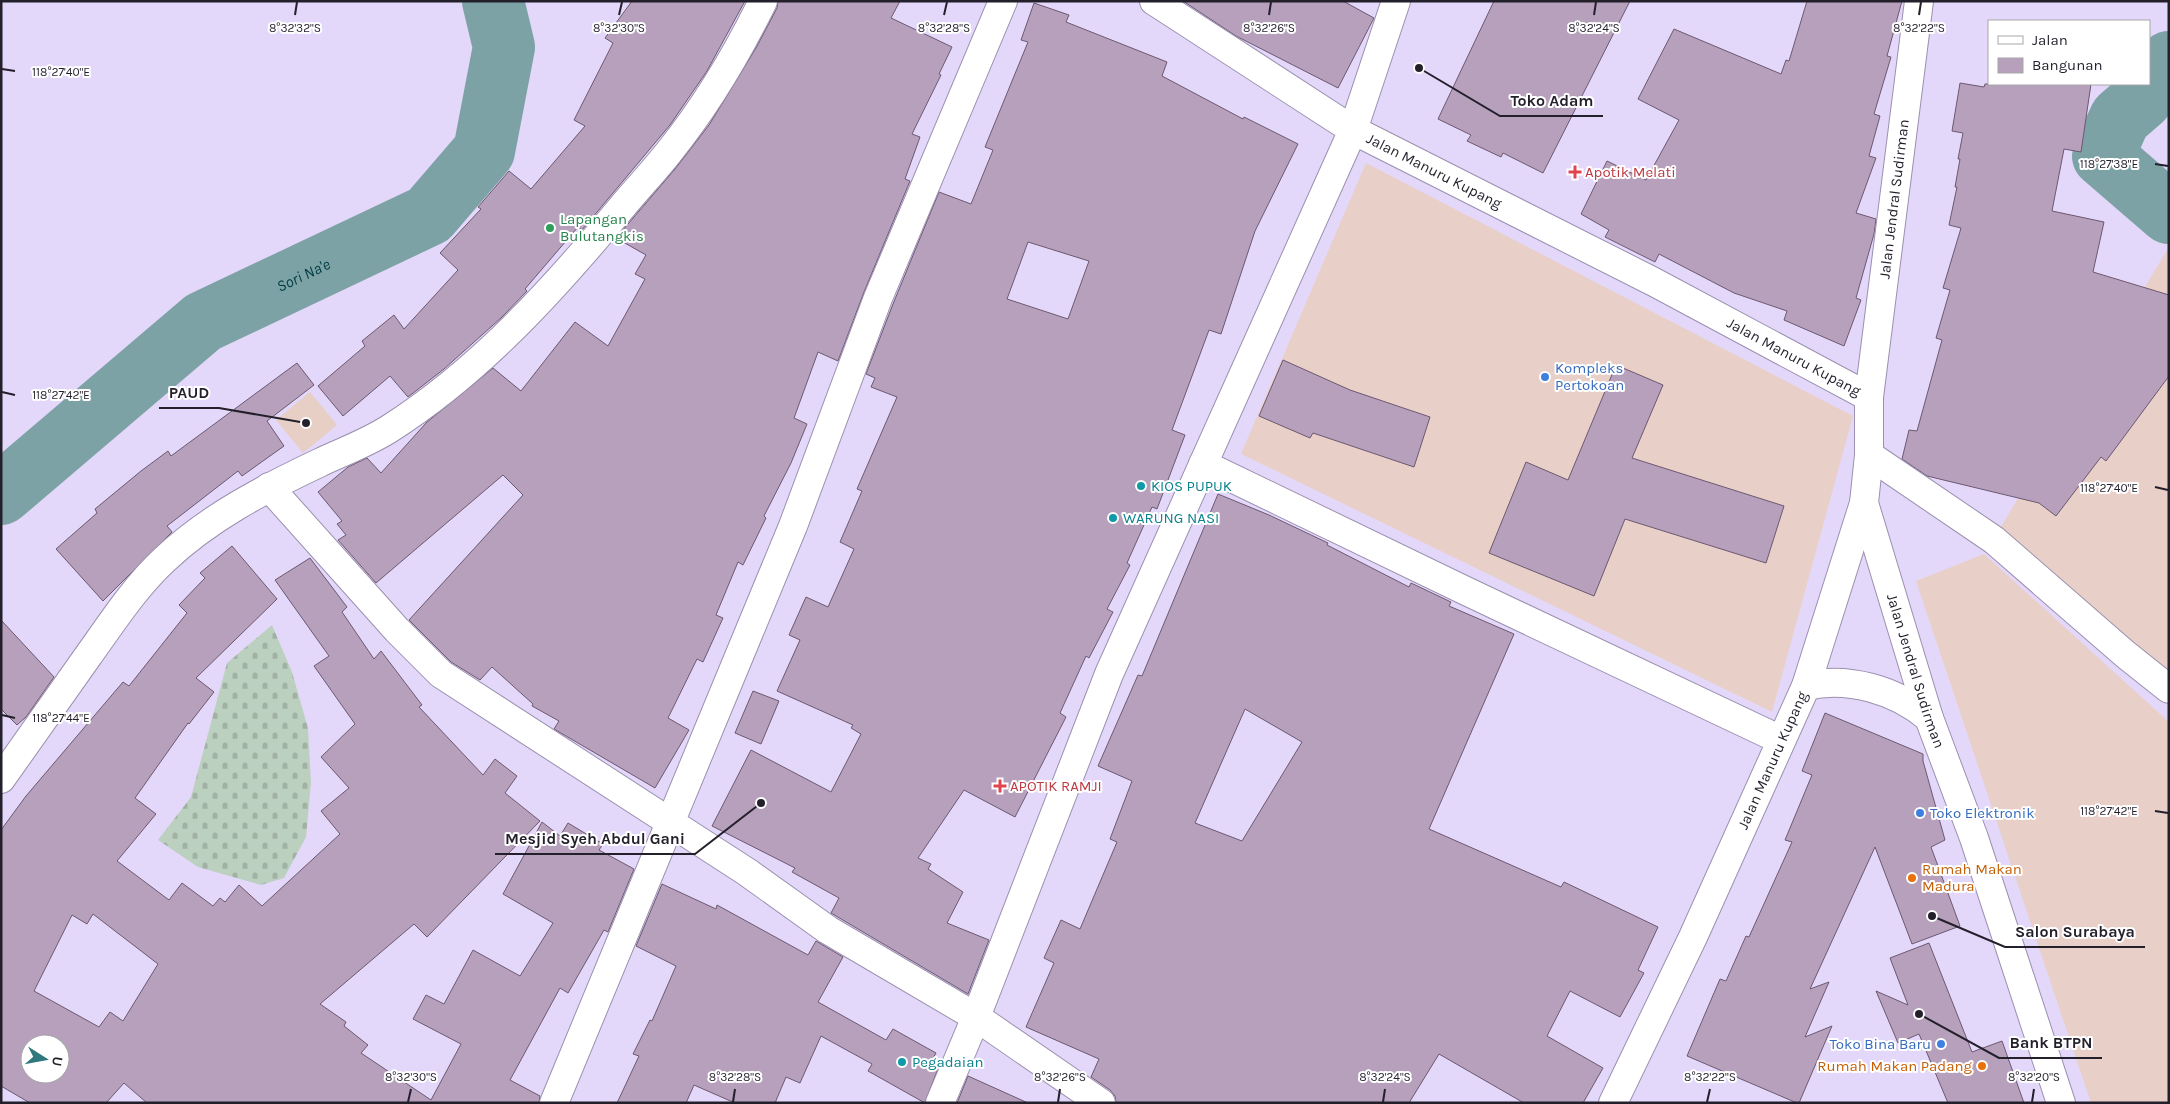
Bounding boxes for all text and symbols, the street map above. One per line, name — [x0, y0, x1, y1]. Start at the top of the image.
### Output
legend — [1988, 20, 2150, 85]
text: 8°32'32"S — [269, 21, 321, 35]
text: 8°32'30"S — [593, 21, 645, 35]
text: 8°32'28"S — [918, 21, 970, 35]
text: 8°32'26"S — [1243, 21, 1295, 35]
text: 8°32'24"S — [1568, 21, 1620, 35]
text: 8°32'22"S — [1893, 21, 1945, 35]
text: Jalan — [2032, 31, 2068, 49]
text: Bangunan — [2032, 56, 2103, 74]
text: 118°27'40"E — [32, 65, 90, 79]
callout: Toko Adam — [1500, 85, 1603, 116]
text: Toko Adam — [1510, 91, 1594, 110]
street label: Jalan Jendral Sudirman — [1875, 118, 1913, 280]
street label: Jalan Manuru Kupang — [1363, 129, 1505, 213]
text: 118°27'38"E — [2080, 157, 2138, 171]
place label: Apotik Melati — [1585, 163, 1676, 181]
marker: Apotik Melati — [1569, 166, 1581, 178]
place label: Lapangan Bulutangkis — [560, 210, 644, 245]
marker: Lapangan Bulutangkis — [544, 222, 556, 234]
water label: Sori Na'e — [273, 254, 333, 295]
street label: Jalan Manuru Kupang — [1724, 314, 1865, 400]
place label: Kompleks Pertokoan — [1555, 359, 1624, 394]
marker: Kompleks Pertokoan — [1539, 371, 1551, 383]
callout: PAUD — [159, 377, 219, 408]
text: PAUD — [169, 383, 209, 402]
text: 118°27'42"E — [32, 388, 90, 402]
place label: KIOS PUPUK — [1151, 477, 1232, 495]
marker: KIOS PUPUK — [1135, 480, 1147, 492]
text: 118°27'40"E — [2080, 481, 2138, 495]
place label: WARUNG NASI — [1123, 509, 1219, 527]
marker: WARUNG NASI — [1107, 512, 1119, 524]
street label: Jalan Jendral Sudirman — [1883, 591, 1948, 751]
street label: Jalan Manuru Kupang — [1734, 688, 1812, 832]
text: 118°27'44"E — [32, 711, 90, 725]
place label: APOTIK RAMJI — [1010, 777, 1102, 795]
marker: APOTIK RAMJI — [994, 780, 1006, 792]
place label: Toko Elektronik — [1930, 804, 2035, 822]
text: 118°27'42"E — [2080, 804, 2138, 818]
marker: Toko Elektronik — [1914, 807, 1926, 819]
callout: Mesjid Syeh Abdul Gani — [495, 823, 695, 854]
text: Mesjid Syeh Abdul Gani — [505, 829, 685, 848]
place label: Rumah Makan Madura — [1922, 860, 2022, 895]
marker: Rumah Makan Madura — [1906, 872, 1918, 884]
callout: Salon Surabaya — [2005, 916, 2145, 947]
text: Salon Surabaya — [2015, 922, 2135, 941]
callout: Bank BTPN — [1999, 1027, 2102, 1058]
text: Bank BTPN — [2010, 1033, 2092, 1052]
north arrow — [20, 1034, 70, 1084]
place label: Toko Bina Baru — [1830, 1035, 1931, 1053]
marker: Toko Bina Baru — [1935, 1038, 1947, 1050]
place label: Pegadaian — [912, 1053, 984, 1071]
text: U — [48, 1055, 67, 1068]
marker: Pegadaian — [896, 1056, 908, 1068]
place label: Rumah Makan Padang — [1817, 1057, 1973, 1075]
marker: Rumah Makan Padang — [1976, 1060, 1988, 1072]
text: 8°32'30"S — [385, 1070, 437, 1084]
text: 8°32'28"S — [709, 1070, 761, 1084]
text: 8°32'26"S — [1034, 1070, 1086, 1084]
text: 8°32'24"S — [1359, 1070, 1411, 1084]
text: 8°32'22"S — [1684, 1070, 1736, 1084]
text: 8°32'20"S — [2008, 1070, 2060, 1084]

